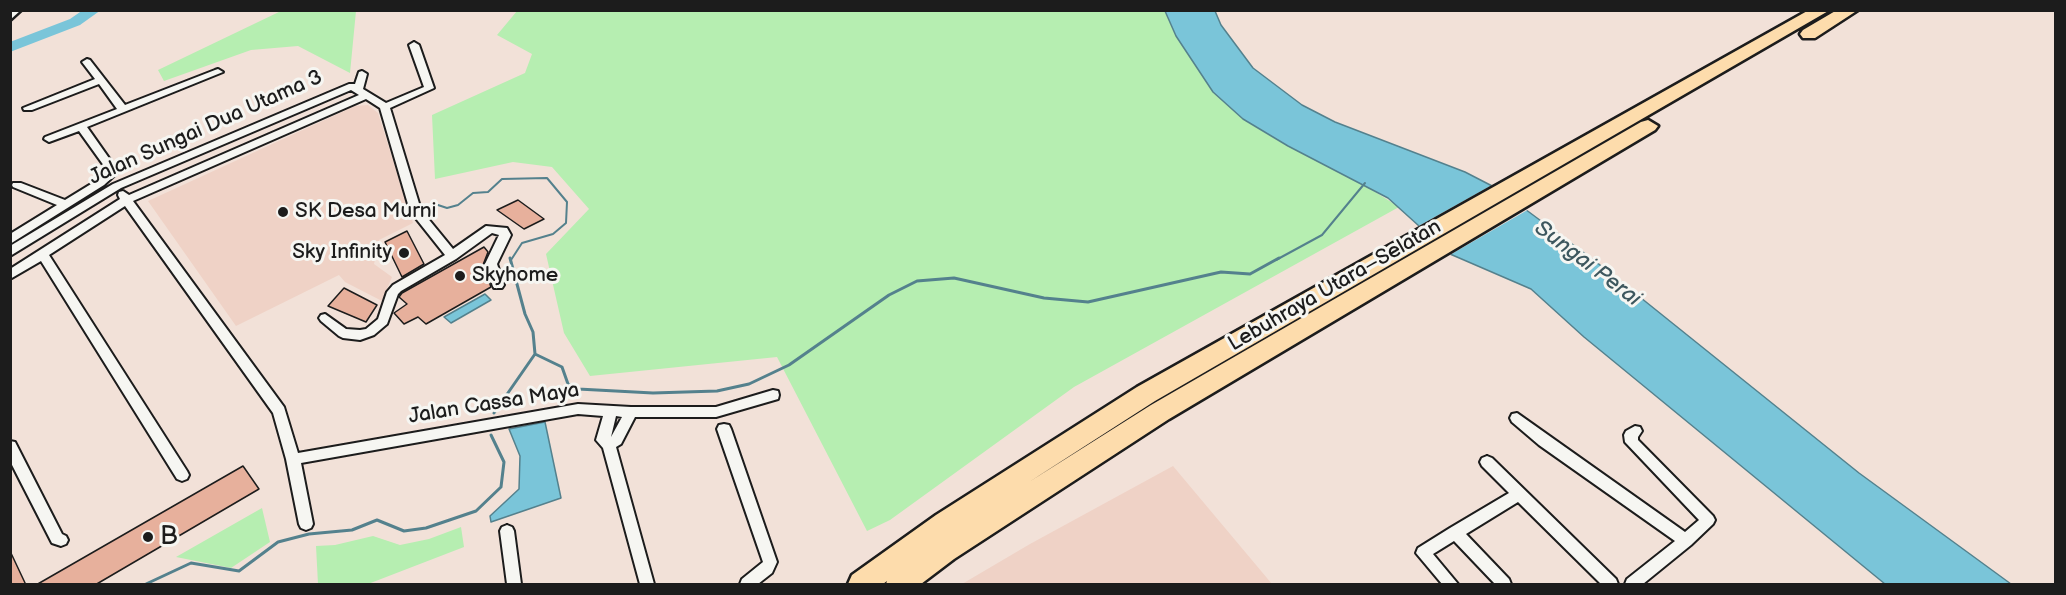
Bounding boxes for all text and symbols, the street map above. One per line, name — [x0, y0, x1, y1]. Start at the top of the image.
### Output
street label: Jalan Sungai Dua Utama 3 — [85, 65, 327, 191]
place label: SK Desa Murni — [295, 199, 436, 225]
marker: SK Desa Murni — [276, 205, 290, 219]
street label: Lebuhraya Utara–Selatan — [1224, 215, 1446, 357]
water label: Sungai Perai — [1529, 216, 1645, 312]
place label: Sky Infinity — [292, 240, 392, 266]
marker: Sky Infinity — [397, 246, 411, 260]
place label: Skyhome — [472, 263, 558, 289]
marker: Skyhome — [453, 269, 467, 283]
street label: Jalan Cassa Maya — [407, 378, 581, 430]
place label: B — [160, 521, 178, 553]
marker: B — [141, 530, 155, 544]

